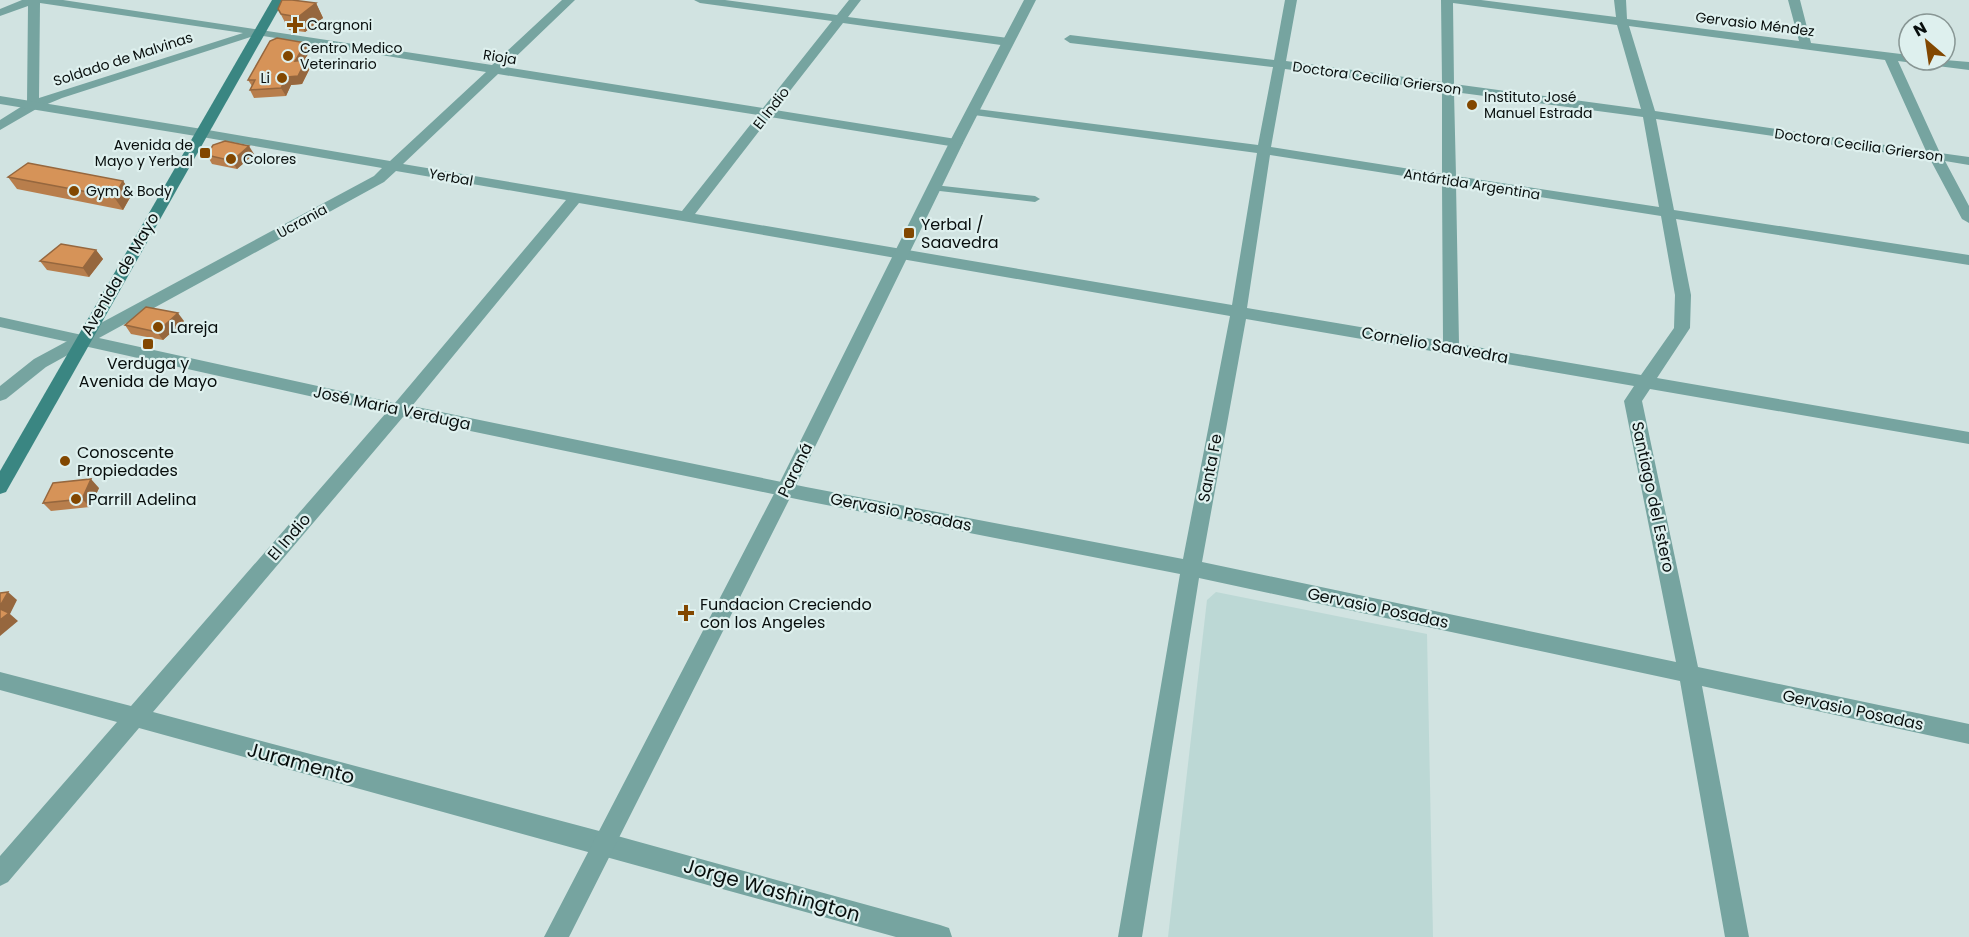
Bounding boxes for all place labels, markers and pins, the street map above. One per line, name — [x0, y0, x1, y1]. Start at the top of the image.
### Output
place label: Cargnoni — [307, 15, 372, 35]
marker: Cargnoni — [288, 18, 302, 32]
place label: Centro Medico Veterinario — [300, 38, 403, 74]
marker: Centro Medico Veterinario — [281, 49, 295, 63]
place label: Li — [261, 68, 270, 88]
marker: Li — [275, 71, 289, 85]
place label: Instituto José Manuel Estrada — [1484, 87, 1593, 123]
marker: Instituto José Manuel Estrada — [1465, 98, 1479, 112]
place label: Avenida de Mayo y Yerbal — [95, 135, 193, 171]
marker: Avenida de Mayo y Yerbal — [198, 146, 212, 160]
place label: Colores — [243, 149, 296, 169]
marker: Colores — [224, 152, 238, 166]
place label: Gym & Body — [86, 181, 172, 201]
marker: Gym & Body — [67, 184, 81, 198]
place label: Yerbal / Saavedra — [921, 213, 999, 254]
marker: Yerbal / Saavedra — [902, 226, 916, 240]
place label: Lareja — [170, 316, 218, 339]
marker: Lareja — [151, 320, 165, 334]
marker: Verduga y Avenida de Mayo — [141, 337, 155, 351]
place label: Verduga y Avenida de Mayo — [79, 352, 217, 393]
place label: Conoscente Propiedades — [77, 441, 178, 482]
marker: Conoscente Propiedades — [58, 454, 72, 468]
place label: Parrill Adelina — [88, 488, 197, 511]
marker: Parrill Adelina — [69, 492, 83, 506]
place label: Fundacion Creciendo con los Angeles — [700, 593, 872, 634]
marker: Fundacion Creciendo con los Angeles — [677, 604, 695, 622]

